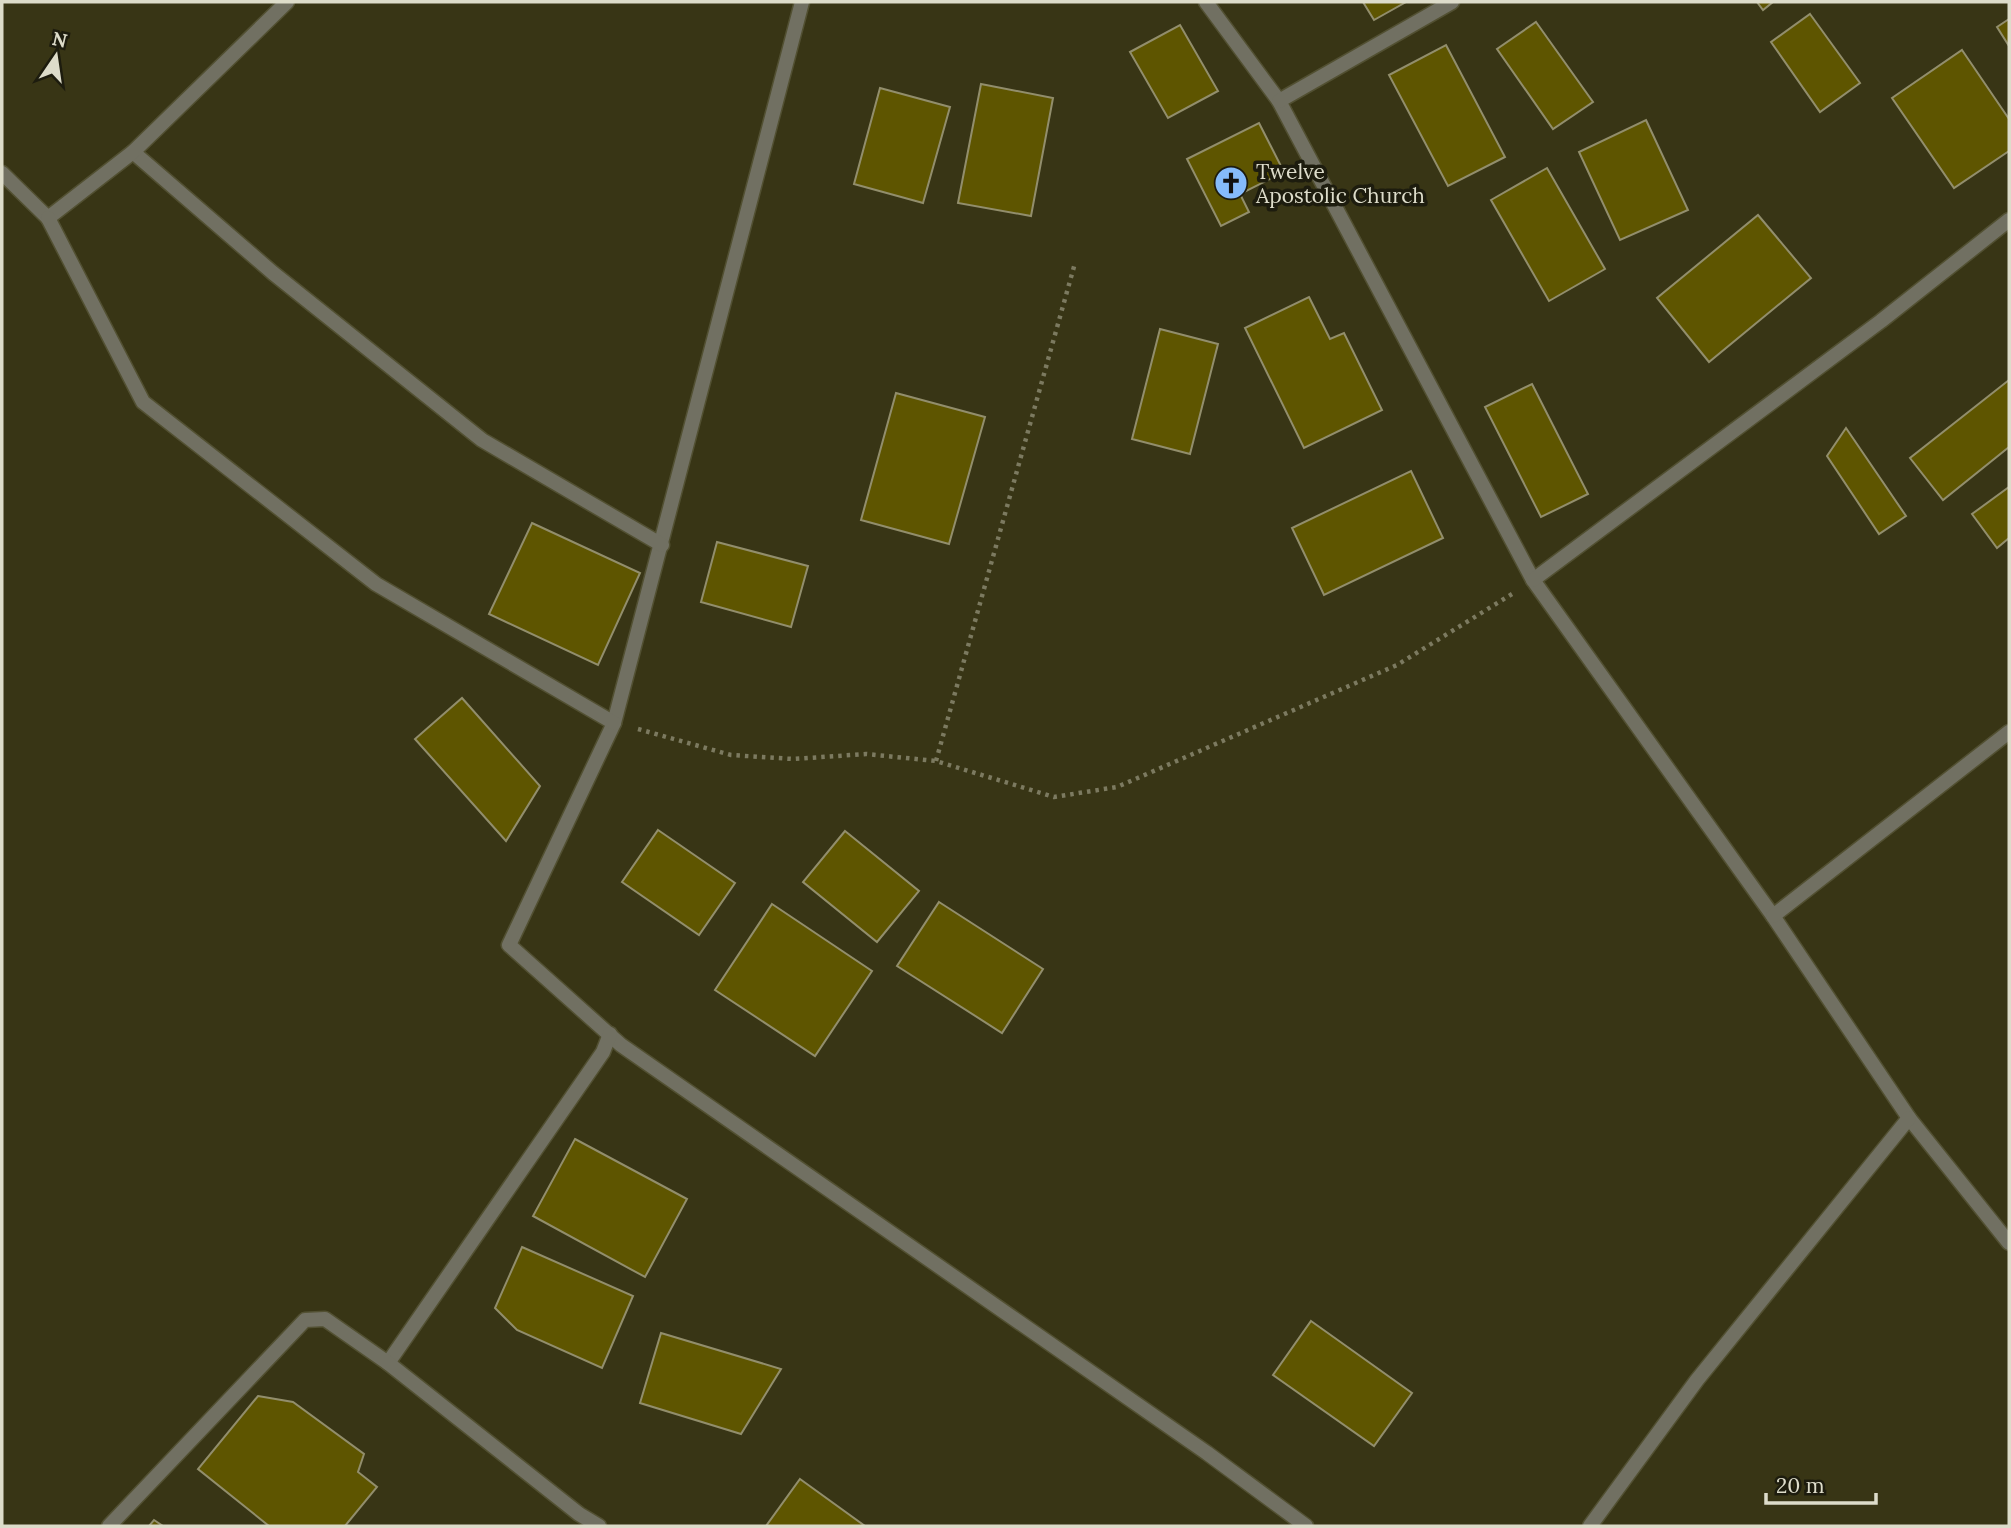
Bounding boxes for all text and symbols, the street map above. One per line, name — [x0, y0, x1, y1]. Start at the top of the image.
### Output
north arrow — [21, 21, 91, 91]
text: N — [50, 26, 70, 53]
place label: Twelve Apostolic Church — [1255, 158, 1425, 209]
church icon: Twelve Apostolic Church — [1212, 164, 1250, 202]
scale bar — [1766, 1462, 1876, 1506]
text: 20 m — [1776, 1472, 1825, 1499]

